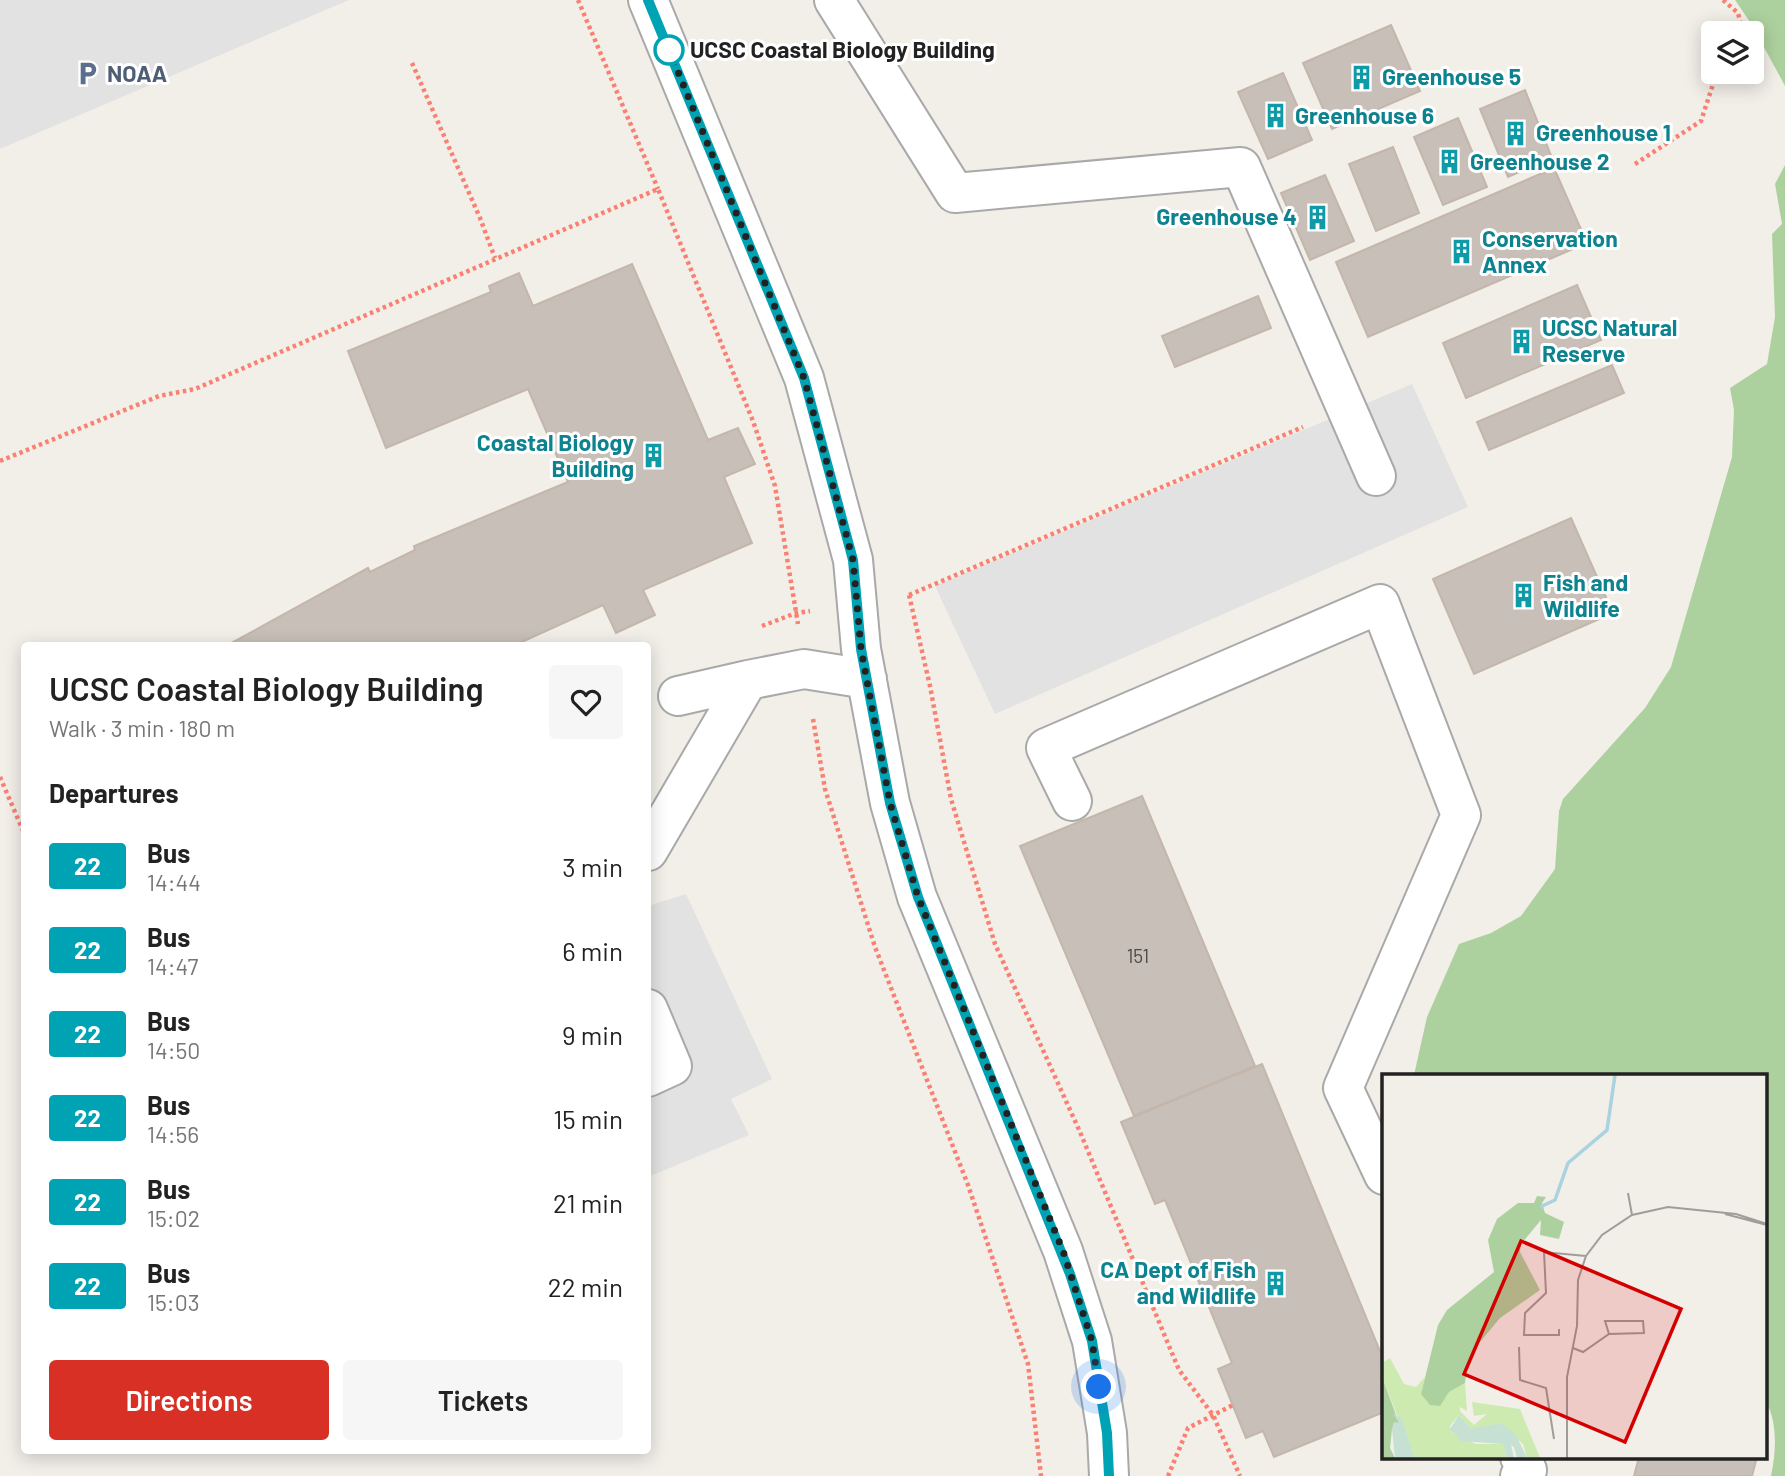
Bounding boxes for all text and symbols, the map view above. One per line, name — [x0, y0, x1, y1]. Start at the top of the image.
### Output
map controls — [1701, 21, 1764, 84]
button: layers — [1701, 21, 1764, 84]
marker: UCSC Coastal Biology Building — [654, 35, 684, 65]
place label: UCSC Coastal Biology Building — [690, 35, 995, 63]
place label: NOAA — [107, 59, 167, 87]
parking icon: NOAA — [73, 60, 101, 88]
place label: Greenhouse 5 — [1382, 62, 1521, 90]
building icon: Greenhouse 5 — [1348, 63, 1376, 91]
place label: Greenhouse 6 — [1295, 101, 1434, 129]
building icon: Greenhouse 6 — [1261, 102, 1289, 130]
place label: Greenhouse 1 — [1536, 118, 1671, 146]
building icon: Greenhouse 1 — [1502, 119, 1530, 147]
place label: Greenhouse 2 — [1470, 147, 1610, 175]
building icon: Greenhouse 2 — [1436, 148, 1464, 176]
place label: Greenhouse 4 — [1156, 202, 1297, 230]
building icon: Greenhouse 4 — [1303, 203, 1331, 231]
place label: Conservation Annex — [1482, 224, 1618, 278]
building icon: Conservation Annex — [1448, 238, 1476, 266]
place label: UCSC Natural Reserve — [1542, 313, 1677, 367]
building icon: UCSC Natural Reserve — [1508, 327, 1536, 355]
place label: Coastal Biology Building — [477, 428, 634, 482]
building icon: Coastal Biology Building — [640, 442, 668, 470]
place label: Fish and Wildlife — [1543, 568, 1628, 622]
building icon: Fish and Wildlife — [1509, 582, 1537, 610]
button: heart — [549, 665, 623, 739]
text: UCSC Coastal Biology Building — [49, 668, 484, 708]
text: Walk · 3 min · 180 m — [49, 714, 235, 742]
text: Departures — [49, 777, 179, 808]
text: Bus — [147, 837, 190, 868]
text: 22 — [74, 851, 101, 880]
text: 3 min — [562, 851, 623, 882]
text: 14:44 — [147, 868, 201, 896]
text: Bus — [147, 921, 190, 952]
text: 22 — [74, 935, 101, 964]
text: 6 min — [562, 935, 623, 966]
house number: 151 — [1127, 944, 1149, 967]
text: 14:47 — [147, 952, 198, 980]
text: Bus — [147, 1005, 190, 1036]
text: 22 — [74, 1019, 101, 1048]
text: 9 min — [562, 1019, 623, 1050]
text: 14:50 — [147, 1036, 200, 1064]
inset map — [1382, 1074, 1768, 1458]
text: Bus — [147, 1089, 190, 1120]
text: 22 — [74, 1103, 101, 1132]
text: 15 min — [553, 1103, 623, 1134]
text: 14:56 — [147, 1120, 199, 1148]
text: Bus — [147, 1173, 190, 1204]
text: 22 — [74, 1187, 101, 1216]
text: 21 min — [553, 1187, 623, 1218]
text: 15:02 — [147, 1204, 200, 1232]
place label: CA Dept of Fish and Wildlife — [1100, 1255, 1256, 1309]
text: Bus — [147, 1257, 190, 1288]
building icon: CA Dept of Fish and Wildlife — [1262, 1269, 1290, 1297]
text: 22 — [74, 1271, 101, 1300]
text: 22 min — [548, 1271, 623, 1302]
text: 15:03 — [147, 1288, 200, 1316]
button: Directions — [49, 1360, 329, 1440]
button: Tickets — [343, 1360, 623, 1440]
your location — [1081, 1369, 1116, 1404]

